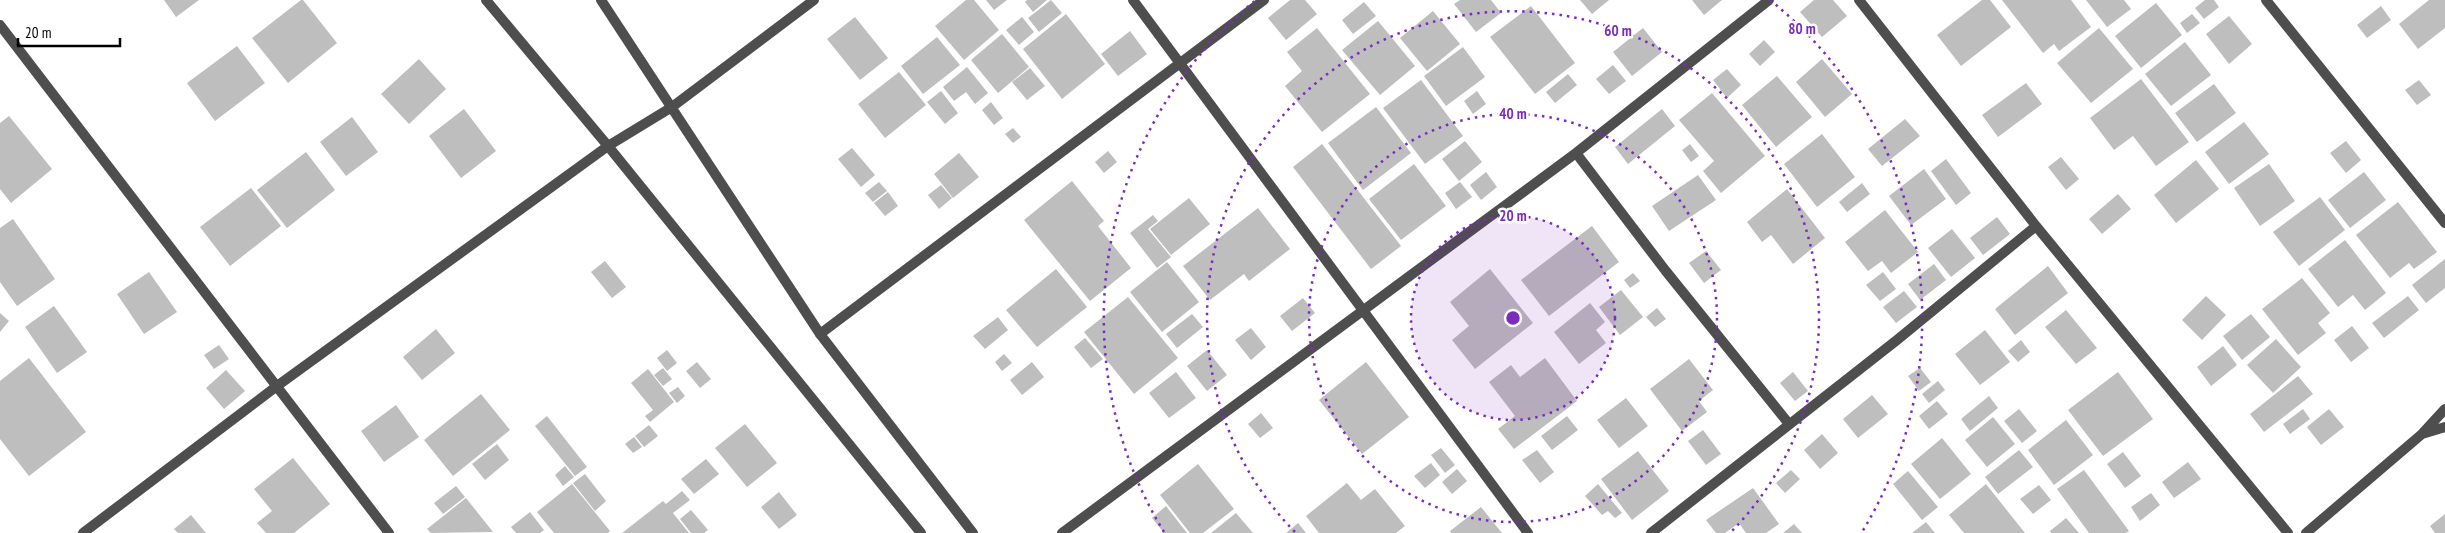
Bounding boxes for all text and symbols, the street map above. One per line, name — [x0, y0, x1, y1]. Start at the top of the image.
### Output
scale bar — [18, 15, 120, 47]
text: 80 m — [1788, 19, 1816, 38]
text: 60 m — [1604, 21, 1632, 40]
text: 20 m — [25, 23, 51, 42]
text: 40 m — [1499, 104, 1527, 123]
text: 20 m — [1499, 206, 1527, 225]
centre of rings — [1504, 309, 1522, 327]

